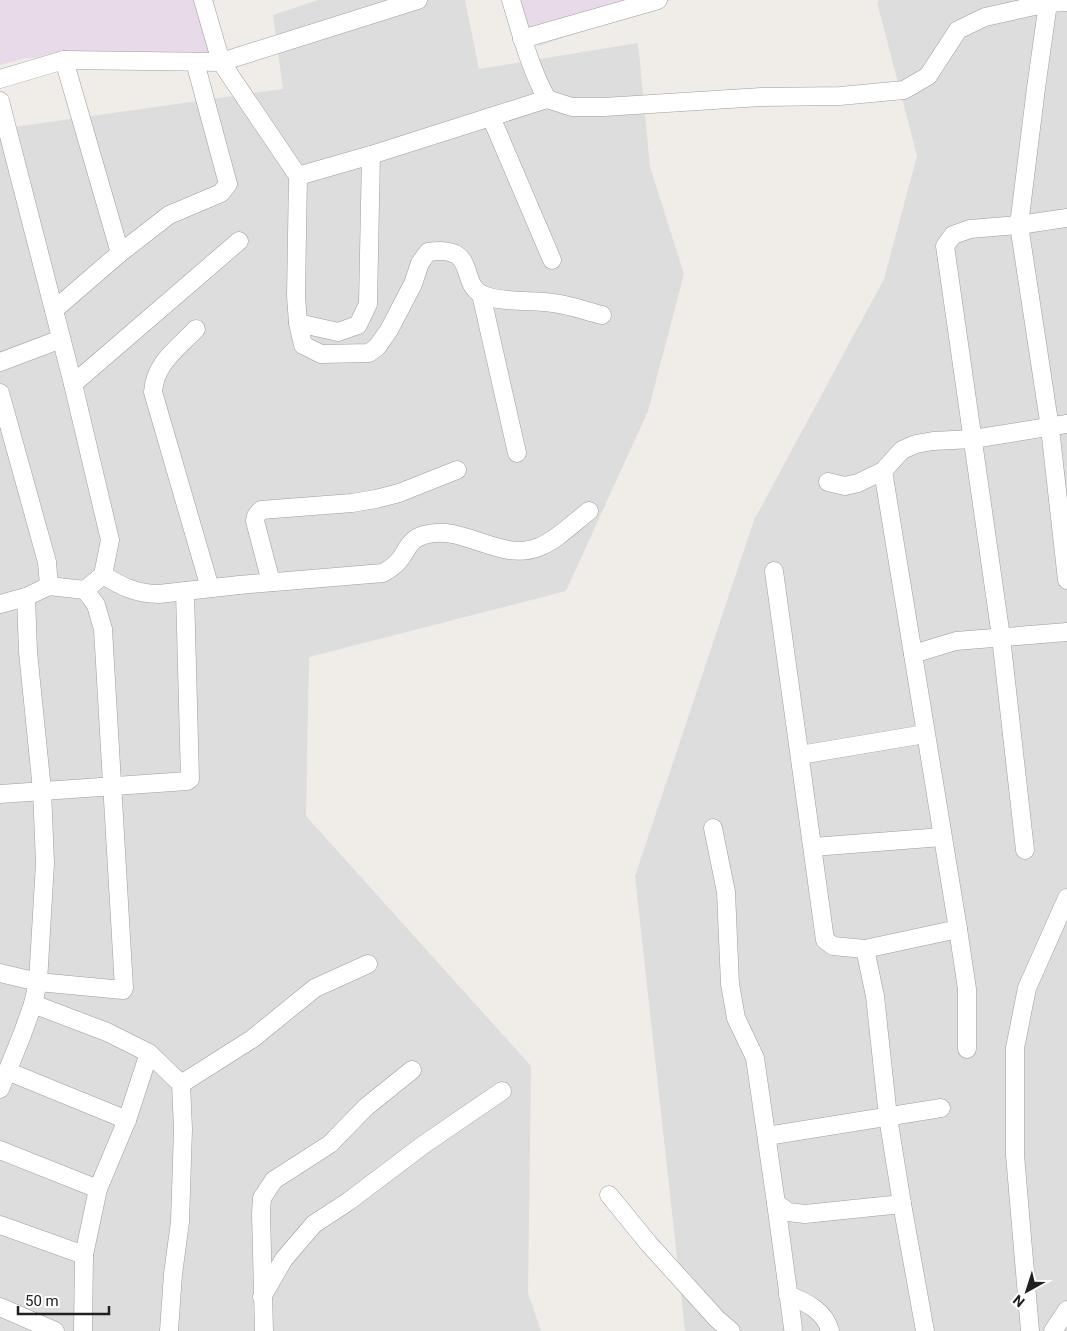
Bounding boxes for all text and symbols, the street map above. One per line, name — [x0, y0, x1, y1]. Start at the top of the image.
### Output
north arrow — [1002, 1266, 1052, 1316]
scale bar — [18, 1284, 109, 1316]
text: 50 m — [25, 1292, 59, 1310]
text: N — [1010, 1292, 1028, 1310]

